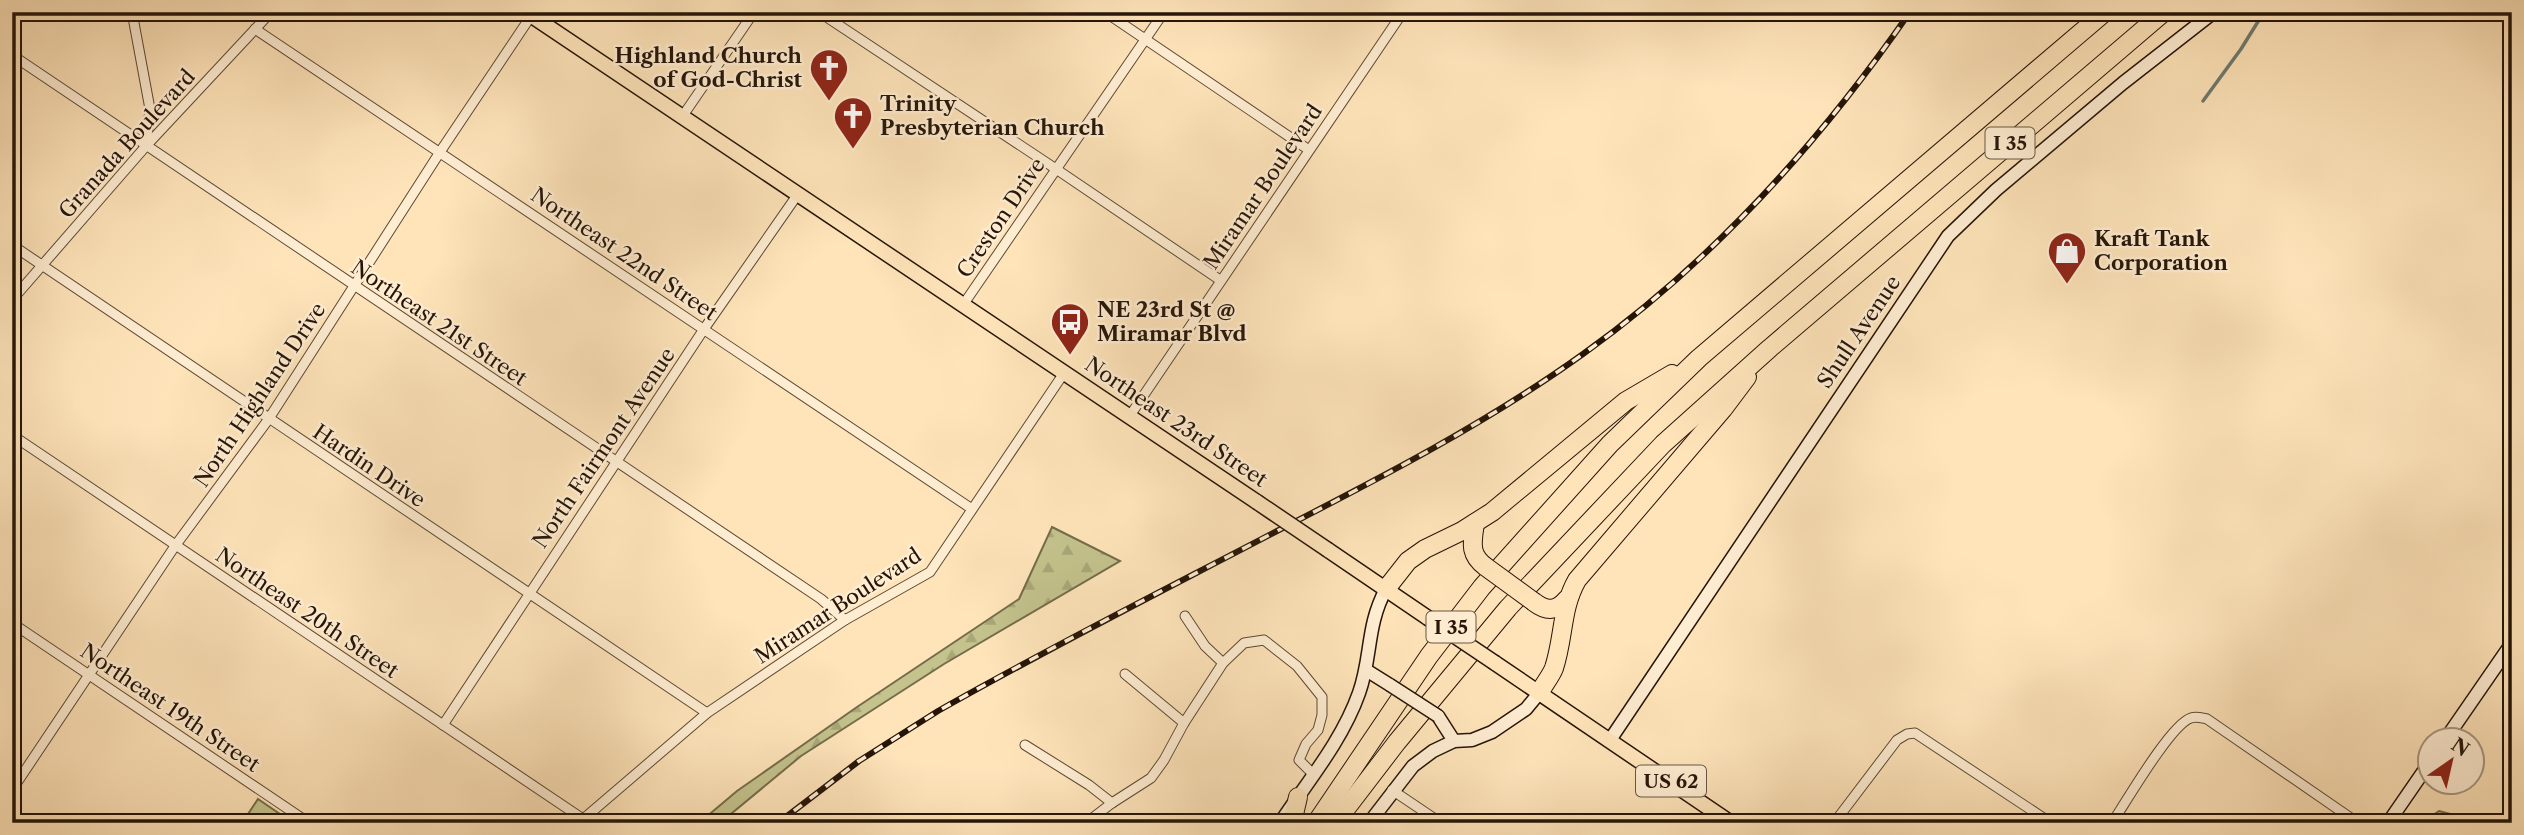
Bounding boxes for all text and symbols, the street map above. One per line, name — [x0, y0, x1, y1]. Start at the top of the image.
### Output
place label: Highland Church of God-Christ — [614, 43, 803, 92]
church icon: Highland Church of God-Christ — [808, 47, 850, 102]
street label: Granada Boulevard — [53, 64, 200, 223]
place label: Trinity Presbyterian Church — [880, 91, 1105, 140]
church icon: Trinity Presbyterian Church — [832, 95, 874, 150]
street label: Miramar Boulevard — [1198, 99, 1327, 274]
road number: I 35 — [1986, 127, 2035, 158]
street label: Creston Drive — [951, 153, 1050, 282]
street label: Northeast 22nd Street — [526, 182, 723, 326]
place label: Kraft Tank Corporation — [2094, 226, 2228, 275]
shop icon: Kraft Tank Corporation — [2046, 230, 2088, 285]
street label: Northeast 21st Street — [347, 255, 532, 391]
street label: Shull Avenue — [1812, 271, 1905, 393]
place label: NE 23rd St @ Miramar Blvd — [1097, 297, 1247, 346]
street label: North Highland Drive — [189, 298, 331, 492]
bus stop icon: NE 23rd St @ Miramar Blvd — [1049, 301, 1091, 356]
street label: North Fairmont Avenue — [527, 343, 680, 553]
street label: Northeast 23rd Street — [1081, 351, 1272, 492]
street label: Hardin Drive — [308, 419, 430, 512]
street label: Northeast 20th Street — [211, 542, 404, 683]
street label: Miramar Boulevard — [750, 542, 926, 669]
road number: I 35 — [1426, 612, 1476, 642]
street label: Northeast 19th Street — [76, 638, 265, 777]
north arrow — [2416, 726, 2486, 796]
text: N — [2447, 733, 2474, 761]
road number: US 62 — [1636, 766, 1706, 796]

